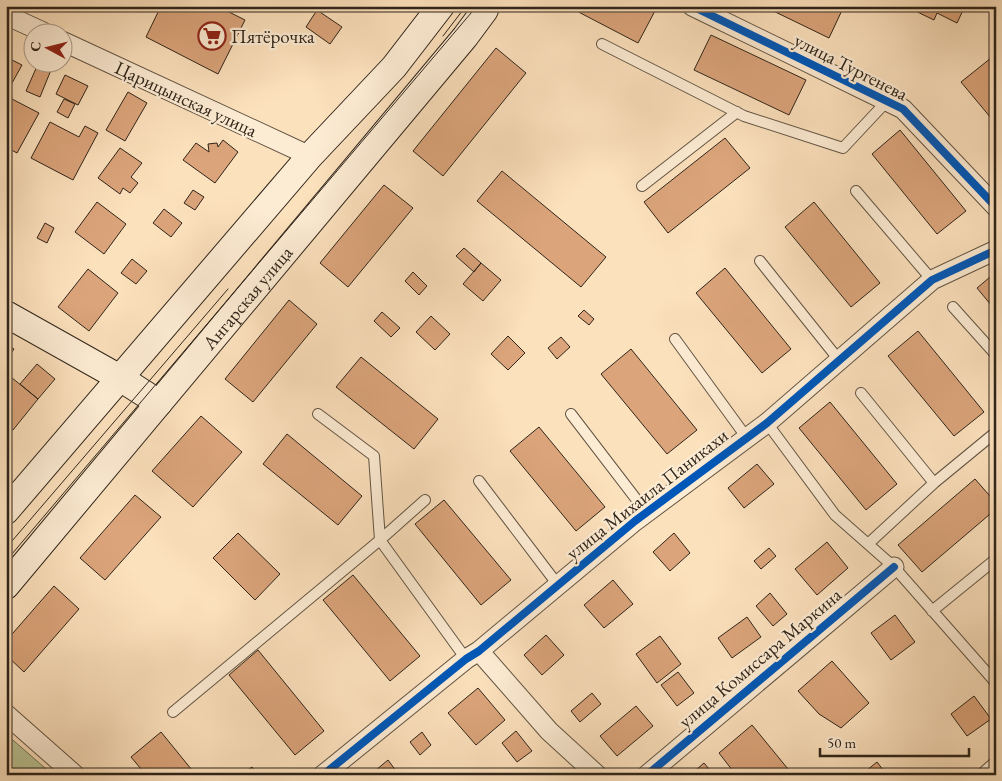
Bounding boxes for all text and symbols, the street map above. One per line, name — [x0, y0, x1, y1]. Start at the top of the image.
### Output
supermarket icon: Пятёрочка — [197, 21, 227, 51]
north arrow — [22, 22, 72, 72]
place label: Пятёрочка — [231, 24, 315, 49]
street label: улица Тургенева — [790, 28, 912, 107]
text: С — [26, 40, 45, 52]
street label: Царицынская улица — [111, 55, 261, 143]
street label: Ангарская улица — [196, 240, 298, 355]
street label: улица Михаила Паникахи — [561, 423, 733, 565]
street label: улица Комиссара Маркина — [673, 582, 847, 734]
scale bar — [820, 726, 968, 758]
text: 50 m — [827, 733, 856, 752]

